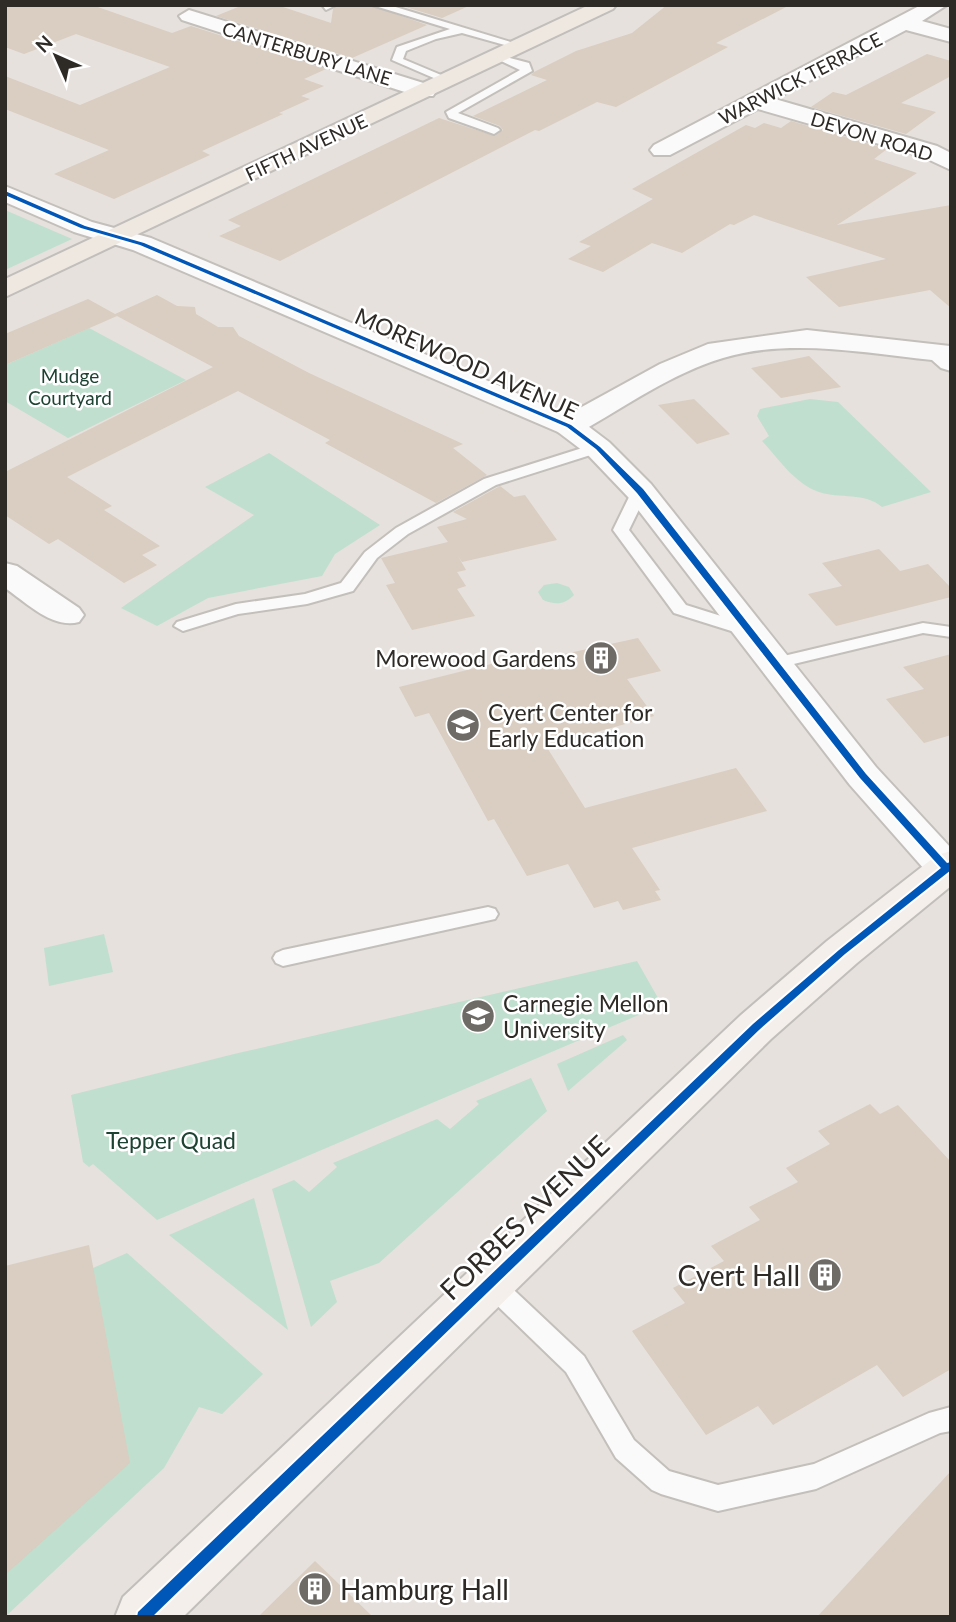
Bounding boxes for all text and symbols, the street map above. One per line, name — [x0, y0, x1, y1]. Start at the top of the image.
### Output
street label: CANTERBURY LANE — [220, 16, 394, 90]
north arrow — [21, 21, 91, 91]
street label: WARWICK TERRACE — [715, 27, 886, 129]
text: N — [30, 30, 57, 57]
street label: DEVON ROAD — [808, 107, 936, 165]
street label: FIFTH AVENUE — [241, 109, 371, 185]
street label: MOREWOOD AVENUE — [351, 301, 583, 425]
park label: Mudge Courtyard — [28, 364, 112, 409]
building icon: Morewood Gardens — [582, 639, 620, 677]
place label: Morewood Gardens — [375, 644, 576, 672]
place label: Cyert Center for Early Education — [488, 698, 653, 752]
school or university icon: Cyert Center for Early Education — [444, 706, 482, 744]
place label: Carnegie Mellon University — [503, 989, 669, 1043]
school or university icon: Carnegie Mellon University — [459, 997, 497, 1035]
park label: Tepper Quad — [106, 1126, 236, 1154]
street label: FORBES AVENUE — [432, 1128, 616, 1306]
building icon: Cyert Hall — [806, 1256, 844, 1294]
place label: Cyert Hall — [677, 1258, 800, 1292]
building icon: Hamburg Hall — [296, 1570, 334, 1608]
place label: Hamburg Hall — [340, 1572, 509, 1606]

